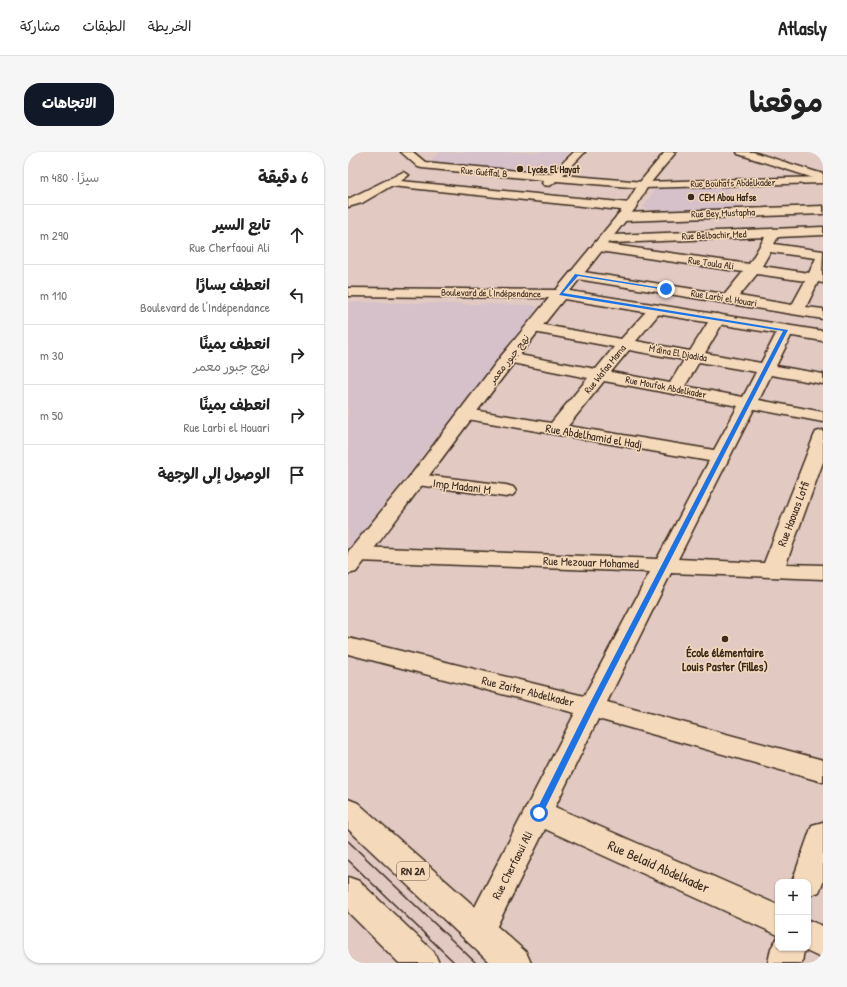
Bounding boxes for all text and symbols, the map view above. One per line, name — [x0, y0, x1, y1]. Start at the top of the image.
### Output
text: Atlasly — [778, 15, 827, 41]
text: مشاركة — [20, 16, 60, 35]
text: الطبقات — [82, 16, 126, 35]
text: الخريطة — [148, 16, 191, 35]
button: الاتجاهات — [24, 83, 114, 126]
text: موقعنا — [749, 83, 823, 121]
street label: Rue Guéffal B — [460, 163, 508, 181]
place label: Lycée El Hayat — [528, 163, 580, 177]
marker: Lycée El Hayat — [515, 164, 525, 174]
text: 6 دقيقة — [258, 165, 308, 188]
text: سيرًا · 480 m — [40, 168, 99, 186]
street label: Rue Bouhafs Abdelkader — [690, 176, 776, 190]
place label: CEM Abou Hafse — [699, 191, 757, 204]
marker: CEM Abou Hafse — [686, 192, 696, 202]
street label: Rue Bey Mustapha — [691, 205, 755, 221]
text: تابع السير — [213, 214, 270, 235]
icon: ahead — [286, 224, 308, 246]
text: 290 m — [40, 226, 69, 244]
street label: Rue Belbachir Med — [681, 227, 747, 243]
text: Rue Cherfaoui Ali — [189, 238, 270, 256]
street label: Rue Toula Ali — [687, 253, 735, 273]
text: انعطف يسارًا — [196, 274, 270, 295]
route end — [657, 280, 675, 298]
icon: left — [286, 284, 308, 306]
text: 110 m — [40, 286, 67, 304]
street label: Boulevard de l'Indépendance — [441, 286, 541, 300]
street label: Rue Larbi el Houari — [690, 286, 758, 310]
text: Boulevard de l'Indépendance — [140, 298, 270, 316]
street label: نهج جبور معمر — [485, 332, 533, 388]
text: انعطف يمينًا — [200, 333, 270, 354]
street label: M'dina El Djadida — [648, 341, 708, 365]
street label: Rue Wafaa Mama — [581, 342, 629, 396]
icon: right — [286, 344, 308, 366]
text: 30 m — [40, 346, 64, 364]
text: نهج جبور معمر — [194, 357, 270, 375]
street label: Rue Moufok Abdelkader — [624, 373, 708, 401]
text: انعطف يمينًا — [200, 394, 270, 415]
icon: right — [286, 404, 308, 426]
text: 50 m — [40, 406, 63, 424]
text: Rue Larbi el Houari — [183, 418, 270, 436]
street label: Rue Abdelhamid el Hadj — [544, 419, 644, 453]
text: الوصول إلى الوجهة — [158, 463, 270, 484]
icon: arrive — [286, 464, 308, 486]
street label: Imp Madani M — [432, 474, 492, 498]
street label: Rue Haouas Lotfi — [773, 479, 813, 549]
street label: Rue Mezouar Mohamed — [543, 552, 640, 572]
marker: École élémentaire Louis Paster (Filles) — [720, 634, 730, 644]
place label: École élémentaire Louis Paster (Filles) — [682, 644, 768, 675]
street label: Rue Zaiter Abdelkader — [480, 671, 576, 711]
route start — [530, 804, 548, 822]
street label: Rue Cherfaoui Ali — [487, 828, 537, 902]
street label: Rue Belaid Abdelkader — [605, 835, 713, 897]
road number: RN 2A — [397, 862, 429, 880]
map controls — [775, 879, 811, 951]
button: + — [775, 879, 811, 915]
button: − — [775, 915, 811, 951]

